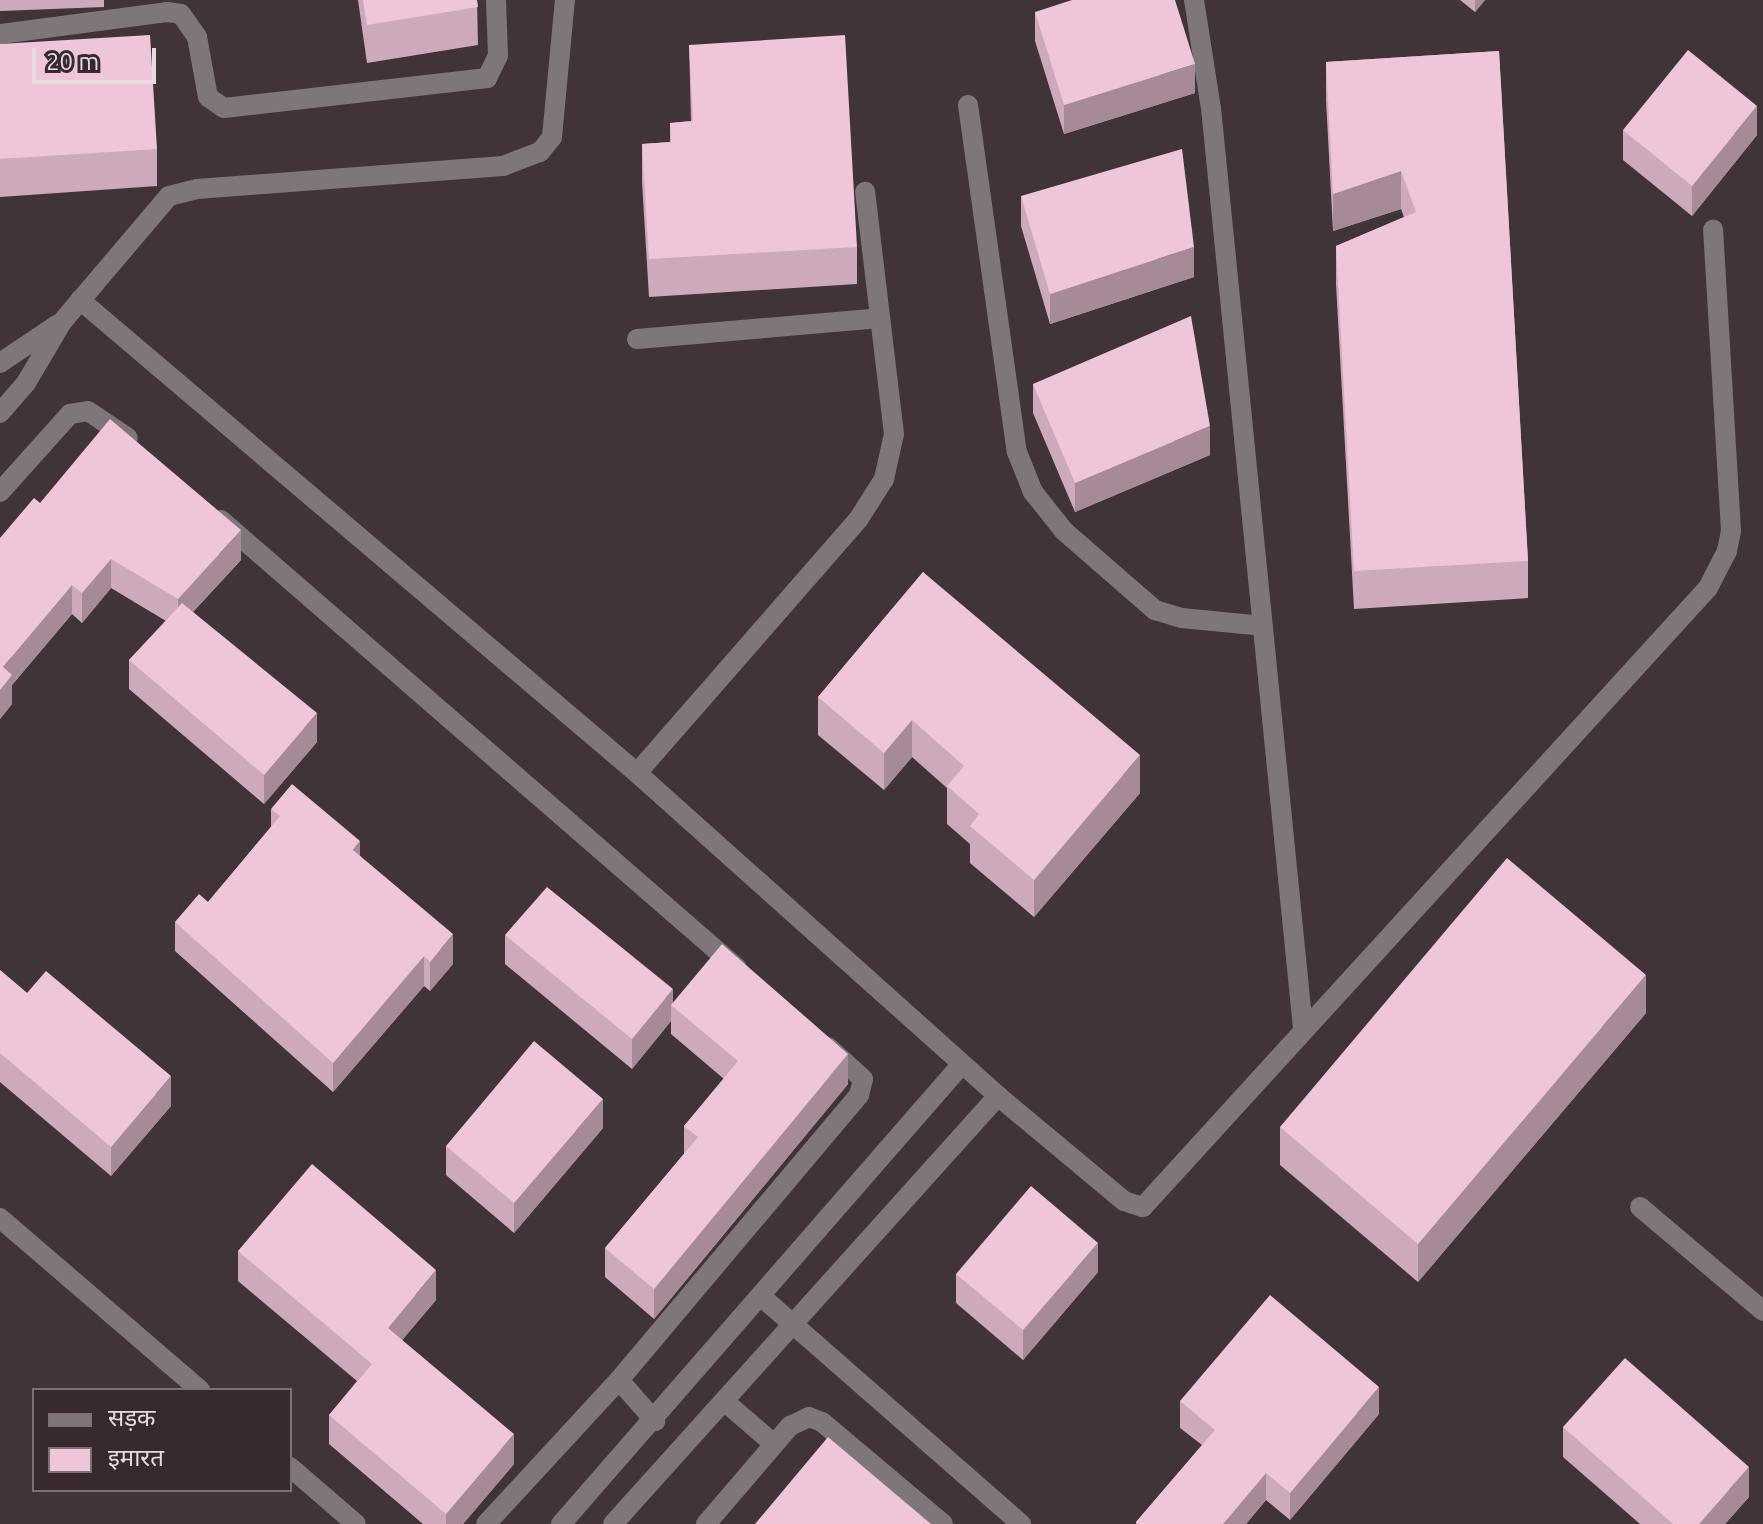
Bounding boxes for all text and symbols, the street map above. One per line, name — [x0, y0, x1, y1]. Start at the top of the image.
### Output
scale bar — [36, 32, 160, 82]
text: 20 m — [46, 48, 99, 75]
legend — [32, 1388, 292, 1492]
text: सड़क — [108, 1404, 156, 1431]
text: इमारत — [108, 1444, 164, 1471]

